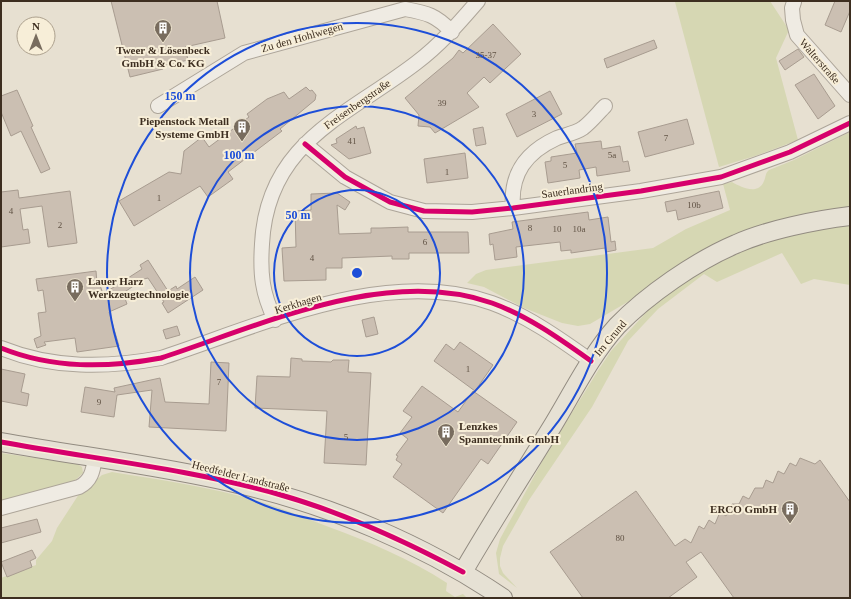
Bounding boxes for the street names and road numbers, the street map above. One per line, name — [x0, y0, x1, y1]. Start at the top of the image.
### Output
street label: Zu den Hohlwegen — [260, 19, 345, 54]
street label: Walterstraße — [797, 36, 843, 86]
street label: Freisenbergstraße — [322, 77, 392, 131]
street label: Sauerlandring — [541, 180, 604, 200]
street label: Kerkhagen — [273, 290, 323, 316]
street label: Im Grund — [592, 317, 629, 358]
street label: Heedfelder Landstraße — [191, 458, 291, 494]

